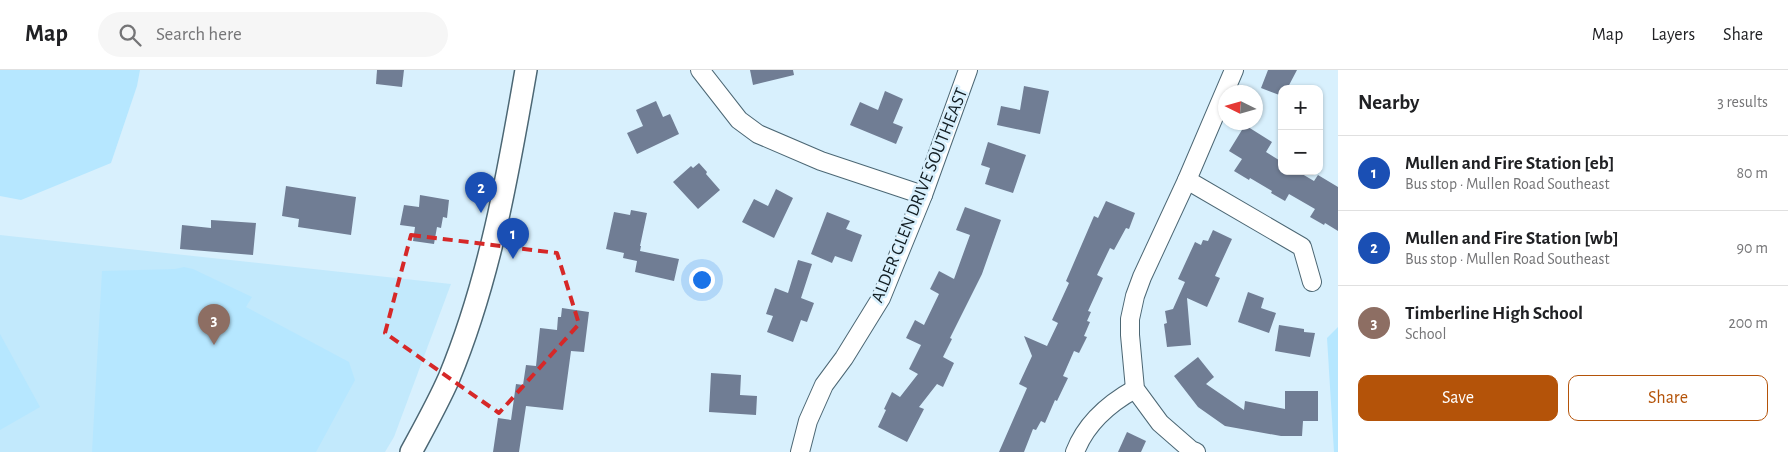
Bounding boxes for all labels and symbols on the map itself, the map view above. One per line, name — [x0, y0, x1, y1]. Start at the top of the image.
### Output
street label: ALDER GLEN DRIVE SOUTHEAST — [869, 85, 971, 305]
north arrow — [1218, 85, 1263, 130]
pin: 2 — [465, 172, 497, 213]
pin: 1 — [497, 218, 529, 259]
your location — [689, 267, 715, 293]
pin: 3 — [198, 304, 230, 345]

